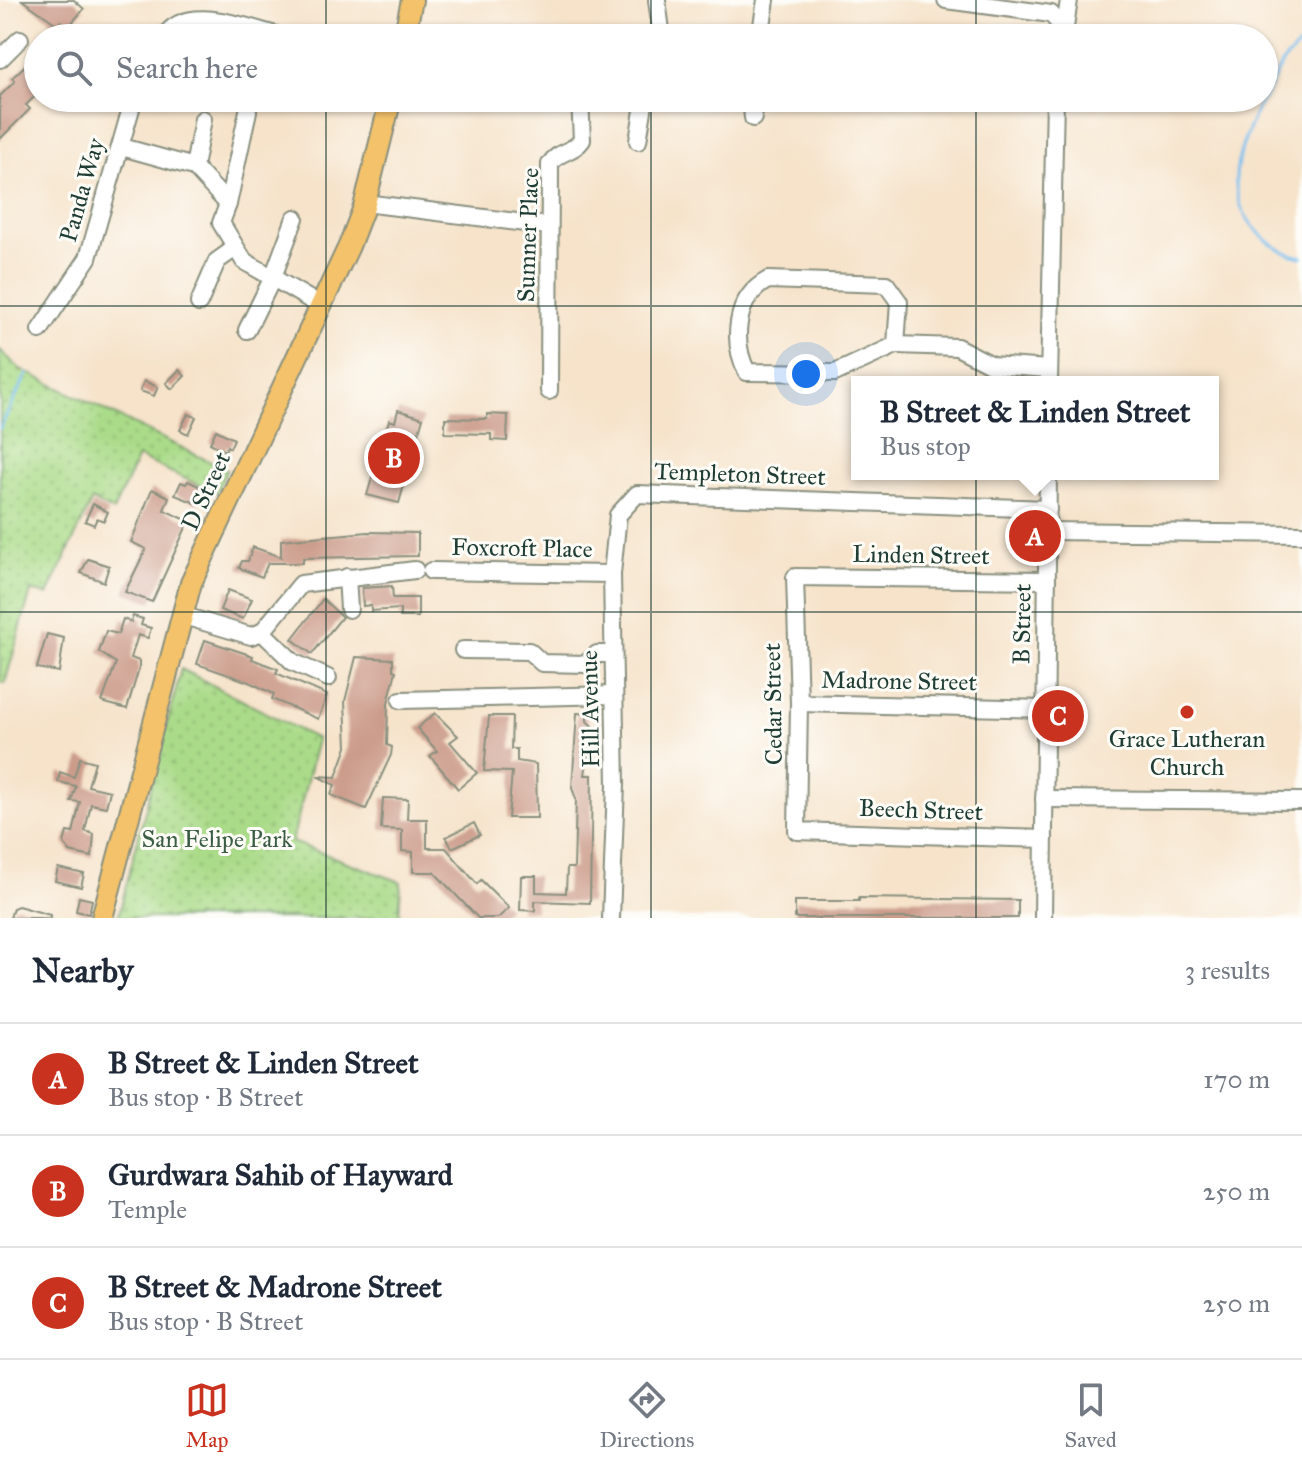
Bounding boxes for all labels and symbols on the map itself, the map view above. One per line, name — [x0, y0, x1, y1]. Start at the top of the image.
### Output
street label: Panda Way — [53, 134, 111, 245]
street label: Sumner Place — [511, 167, 545, 303]
your location — [786, 354, 826, 394]
pin: B — [368, 428, 420, 488]
street label: D Street — [175, 446, 237, 535]
street label: Templeton Street — [654, 456, 827, 492]
pin: A — [1009, 506, 1061, 566]
street label: Foxcroft Place — [451, 532, 593, 564]
street label: Linden Street — [852, 539, 990, 571]
street label: B Street — [1006, 583, 1038, 665]
street label: Cedar Street — [757, 642, 789, 765]
street label: Hill Avenue — [574, 650, 606, 768]
street label: Madrone Street — [821, 665, 978, 697]
pin: C — [1032, 686, 1084, 746]
marker: Grace Lutheran Church — [1178, 703, 1196, 721]
place label: Grace Lutheran Church — [1109, 724, 1265, 782]
street label: Beech Street — [858, 793, 984, 827]
park label: San Felipe Park — [142, 824, 293, 854]

